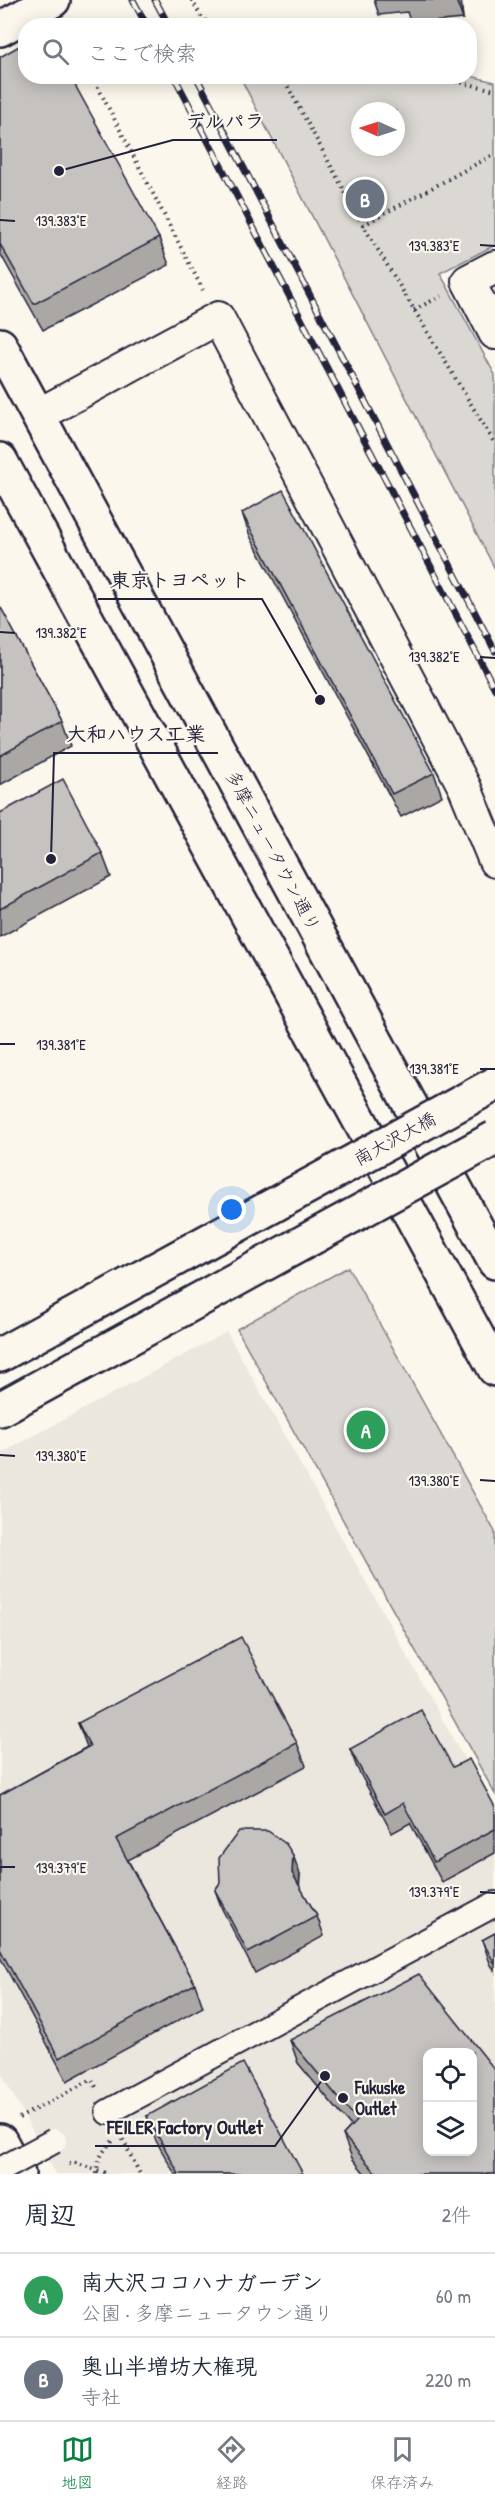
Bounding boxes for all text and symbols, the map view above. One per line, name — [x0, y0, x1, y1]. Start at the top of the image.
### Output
search box — [18, 18, 477, 84]
icon: search — [39, 35, 72, 68]
text: ここで検索 — [87, 38, 197, 68]
callout: デルパラ — [173, 102, 277, 140]
north arrow — [351, 102, 405, 156]
text: デルパラ — [186, 107, 264, 134]
pin: B — [346, 176, 385, 222]
text: 139.383°E — [36, 210, 87, 231]
text: 139.383°E — [409, 235, 460, 256]
callout: 東京トヨペット — [98, 561, 262, 599]
text: 東京トヨペット — [110, 566, 250, 593]
text: 139.382°E — [35, 622, 87, 643]
text: 139.382°E — [408, 646, 460, 667]
callout: 大和ハウス工業 — [54, 715, 218, 753]
text: 大和ハウス工業 — [67, 720, 205, 747]
street label: 多摩ニュータウン通り — [220, 766, 327, 936]
text: 139.381°E — [36, 1034, 86, 1055]
text: 139.381°E — [409, 1058, 459, 1079]
street label: 南大沢大橋 — [349, 1106, 440, 1171]
your location — [217, 1195, 246, 1224]
pin: A — [346, 1408, 386, 1452]
text: 139.380°E — [36, 1445, 87, 1466]
text: 139.380°E — [409, 1470, 460, 1491]
text: 139.379°E — [36, 1857, 87, 1878]
text: 139.379°E — [409, 1881, 460, 1902]
map controls — [423, 2048, 477, 2156]
button: locate — [423, 2048, 477, 2102]
place label: Fukuske Outlet — [354, 2075, 406, 2121]
marker: Fukuske Outlet — [336, 2091, 350, 2105]
button: layers — [423, 2102, 477, 2156]
callout: FEILER Factory Outlet — [95, 2108, 275, 2146]
text: FEILER Factory Outlet — [106, 2113, 264, 2141]
text: 周辺 — [24, 2197, 76, 2232]
text: 2件 — [442, 2201, 471, 2228]
text: 南大沢ココハナガーデン — [81, 2267, 323, 2297]
text: A — [39, 2282, 48, 2309]
text: 60 m — [436, 2282, 471, 2309]
text: 公園 · 多摩ニュータウン通り — [81, 2299, 334, 2326]
text: 奥山半増坊大権現 — [81, 2351, 257, 2381]
text: B — [38, 2366, 49, 2393]
text: 220 m — [425, 2366, 471, 2393]
text: 寺社 — [81, 2383, 121, 2410]
tab: 地図 — [61, 2433, 94, 2493]
tab: 経路 — [215, 2433, 248, 2493]
tab: 保存済み — [370, 2433, 434, 2493]

